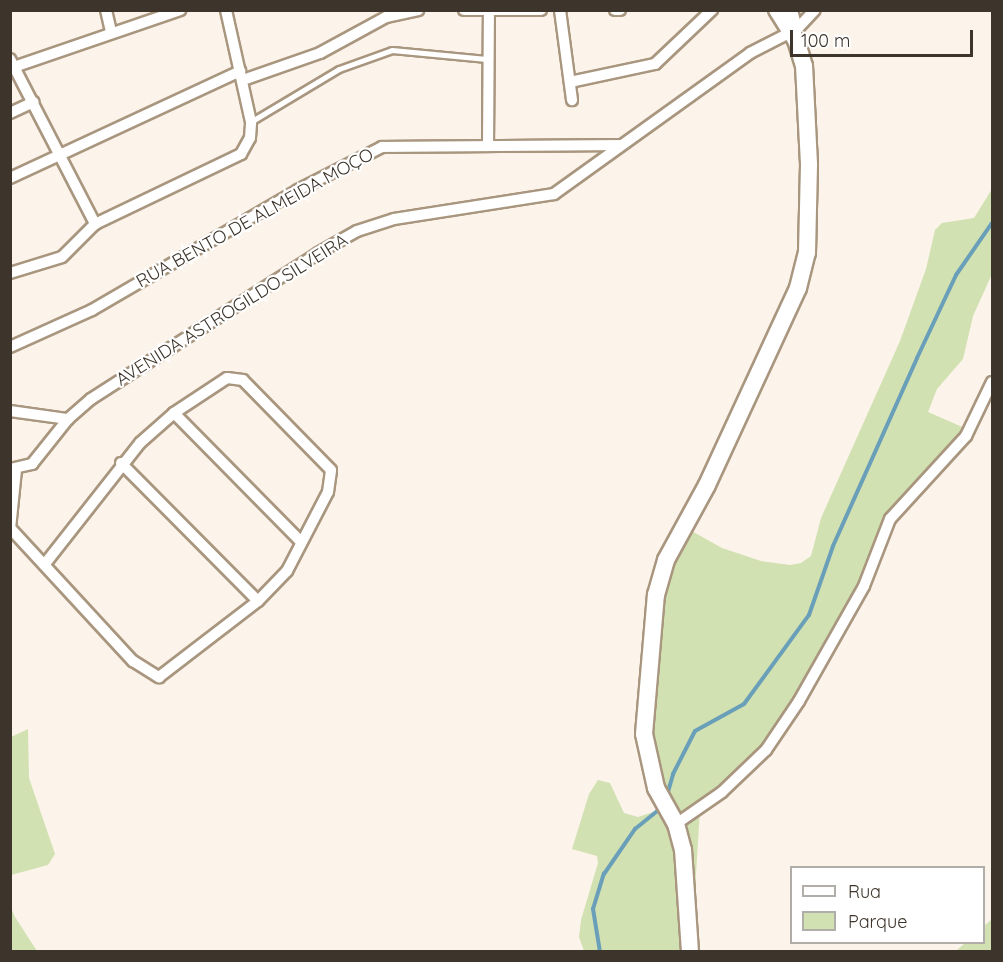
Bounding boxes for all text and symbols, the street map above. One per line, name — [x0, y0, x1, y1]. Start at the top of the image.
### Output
scale bar — [793, 18, 976, 56]
text: 100 m — [801, 29, 850, 52]
street label: RUA BENTO DE ALMEIDA MOÇO — [133, 144, 377, 292]
street label: AVENIDA ASTROGILDO SILVEIRA — [112, 229, 352, 391]
legend — [790, 866, 985, 944]
text: Rua — [848, 880, 881, 903]
text: Parque — [848, 910, 907, 933]

